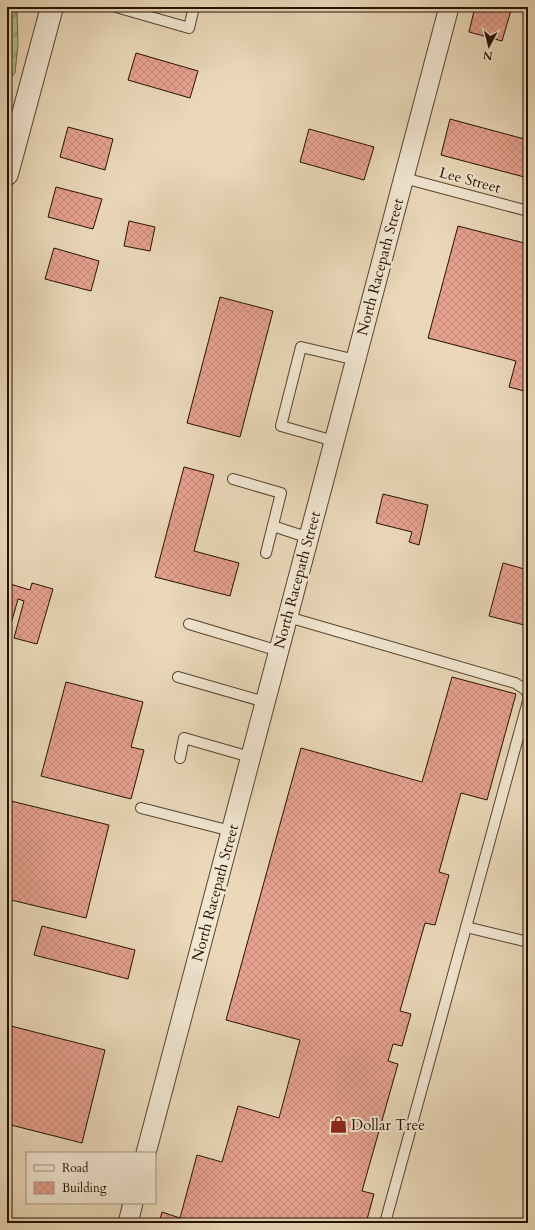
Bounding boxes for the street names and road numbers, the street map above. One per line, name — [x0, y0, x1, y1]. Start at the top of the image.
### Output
street label: Lee Street — [437, 162, 503, 198]
street label: North Racepath Street — [352, 196, 408, 338]
street label: North Racepath Street — [269, 509, 325, 651]
street label: North Racepath Street — [187, 822, 243, 964]

